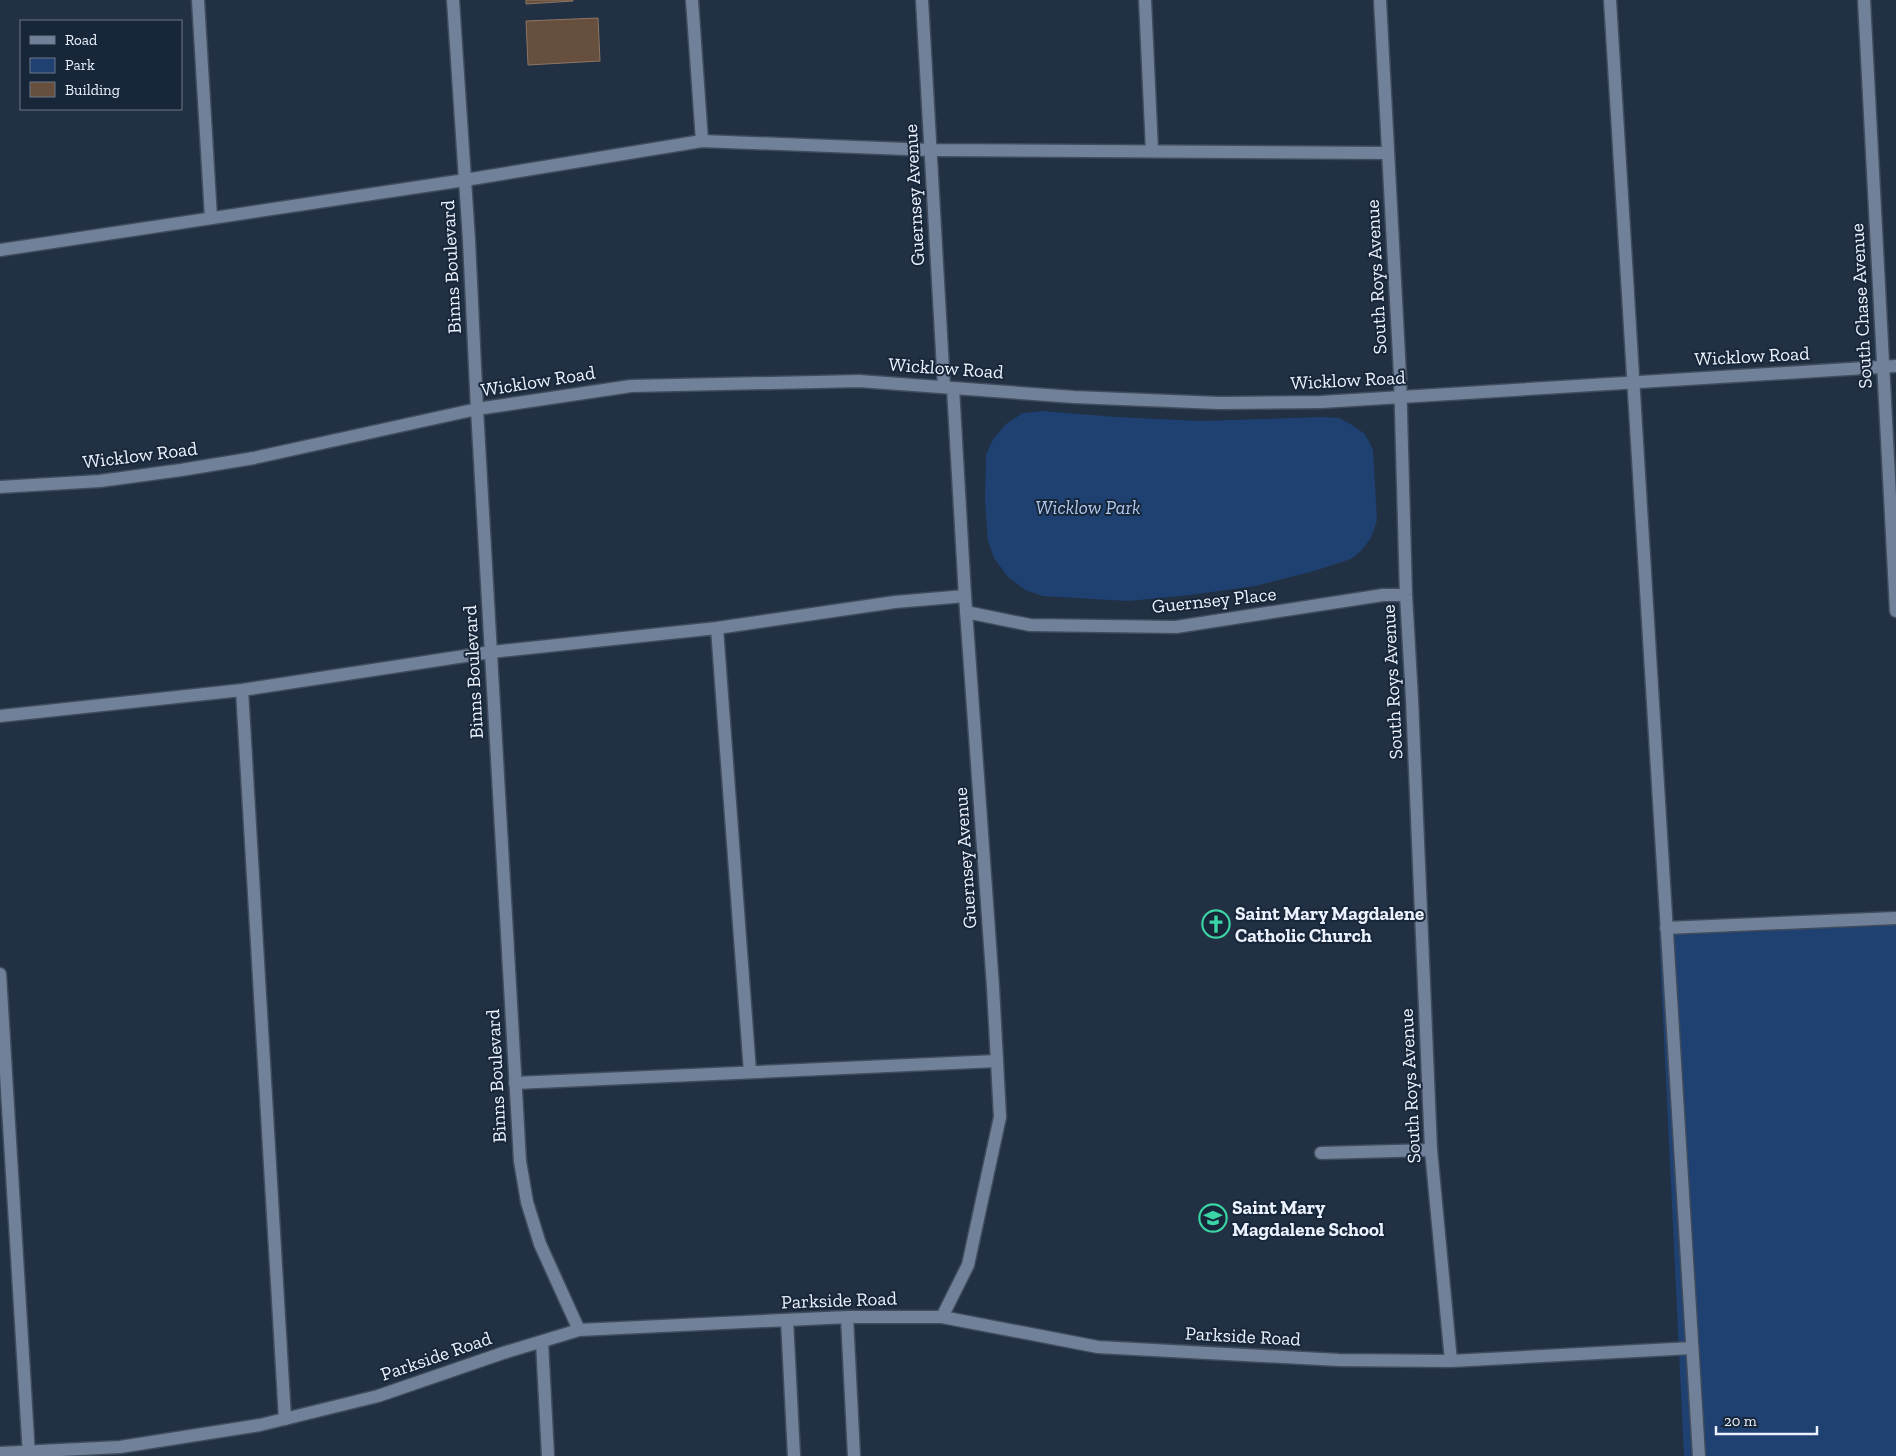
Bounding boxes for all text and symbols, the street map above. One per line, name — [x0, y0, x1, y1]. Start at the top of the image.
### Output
legend — [20, 20, 182, 110]
text: Road — [65, 31, 98, 49]
text: Park — [65, 56, 95, 74]
text: Building — [65, 81, 120, 99]
street label: Guernsey Avenue — [899, 124, 929, 266]
street label: Binns Boulevard — [436, 199, 466, 335]
street label: South Roys Avenue — [1360, 199, 1392, 355]
street label: South Chase Avenue — [1845, 223, 1877, 389]
street label: Wicklow Road — [1694, 341, 1811, 371]
street label: Wicklow Road — [888, 353, 1005, 384]
street label: Wicklow Road — [479, 361, 597, 401]
street label: Wicklow Road — [1290, 365, 1407, 395]
street label: Wicklow Road — [81, 436, 199, 473]
park label: Wicklow Park — [1036, 496, 1140, 519]
street label: Guernsey Place — [1151, 582, 1277, 618]
street label: Binns Boulevard — [458, 604, 488, 740]
street label: South Roys Avenue — [1376, 604, 1408, 760]
street label: Guernsey Avenue — [949, 786, 981, 929]
place label: Saint Mary Magdalene Catholic Church — [1235, 902, 1424, 947]
church icon: Saint Mary Magdalene Catholic Church — [1201, 909, 1231, 939]
street label: Binns Boulevard — [481, 1008, 511, 1144]
street label: South Roys Avenue — [1394, 1008, 1426, 1164]
place label: Saint Mary Magdalene School — [1232, 1196, 1385, 1241]
school or university icon: Saint Mary Magdalene School — [1198, 1203, 1228, 1233]
street label: Parkside Road — [781, 1286, 898, 1314]
street label: Parkside Road — [1185, 1321, 1302, 1351]
street label: Parkside Road — [377, 1326, 495, 1386]
scale bar — [1716, 1404, 1817, 1436]
text: 20 m — [1724, 1412, 1757, 1430]

